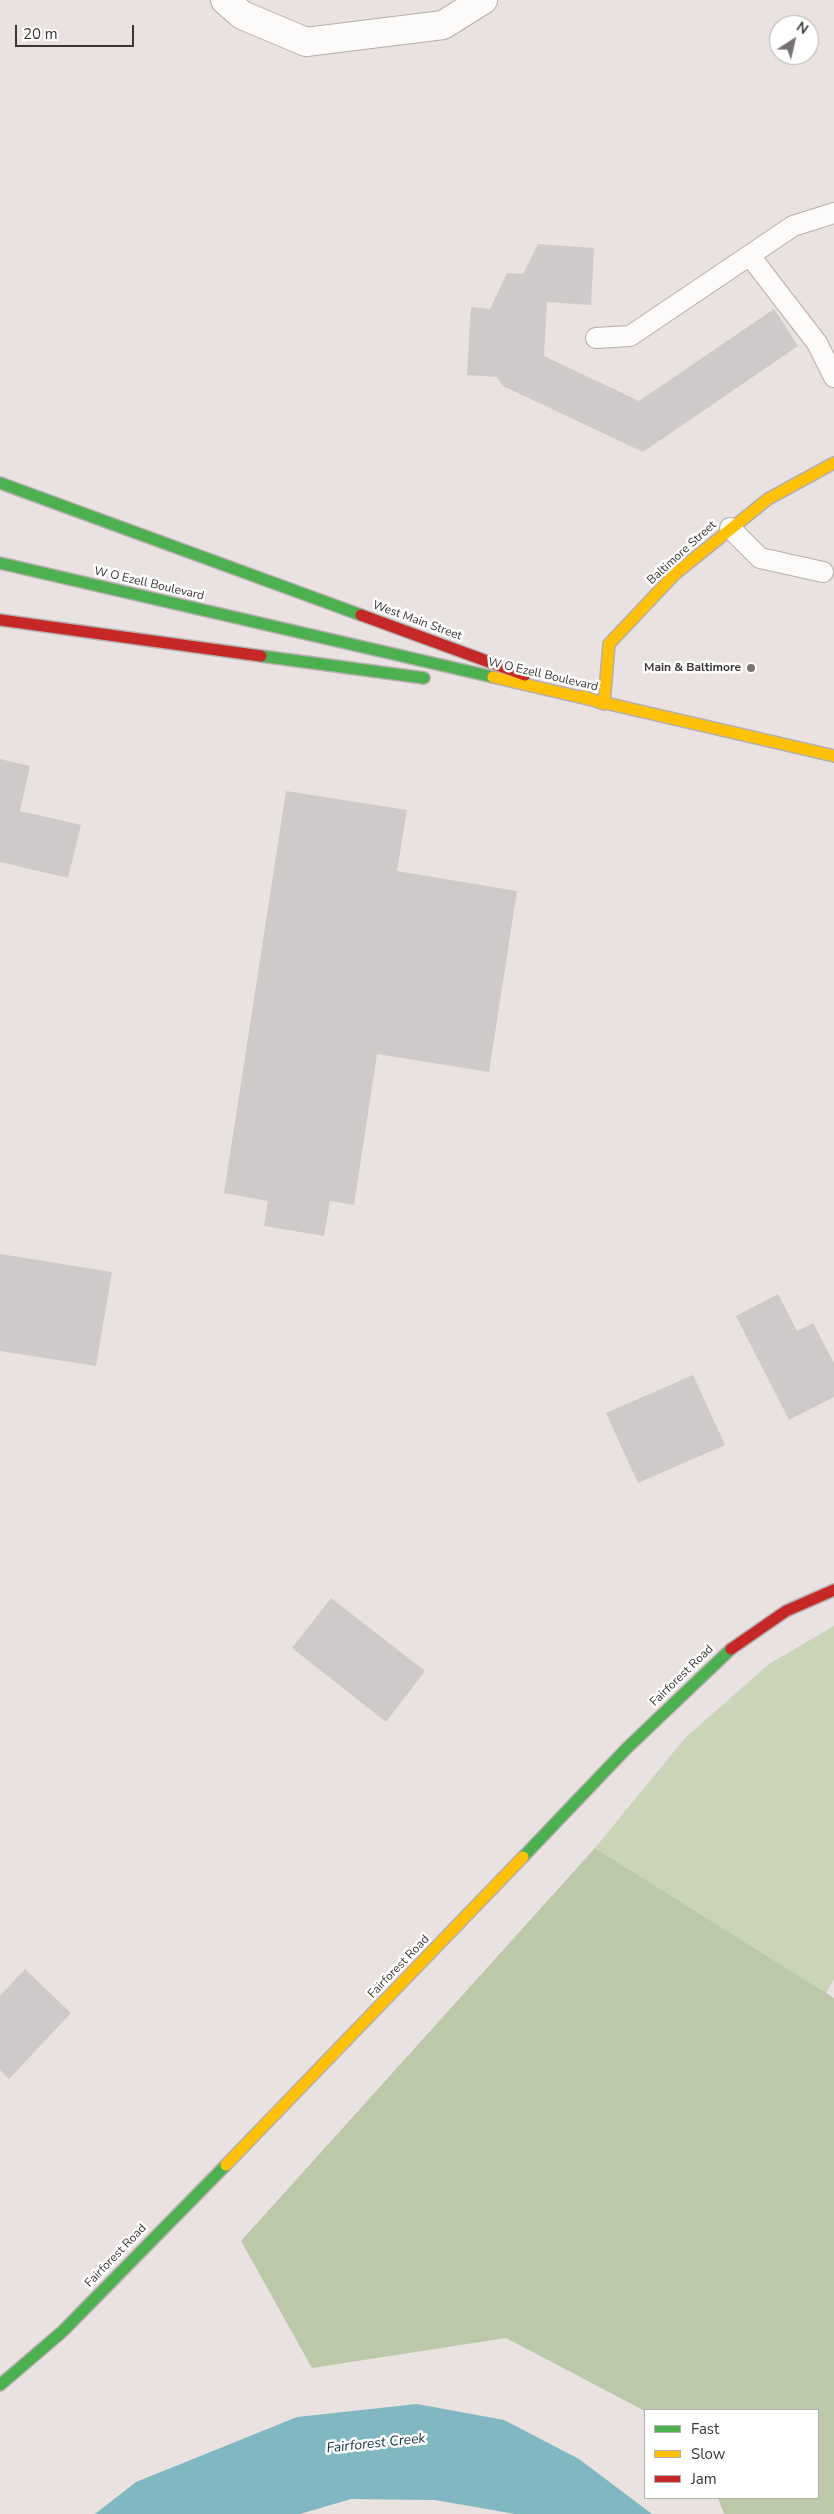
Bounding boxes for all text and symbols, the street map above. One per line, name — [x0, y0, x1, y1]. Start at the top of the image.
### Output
scale bar — [18, 15, 136, 47]
north arrow — [769, 15, 819, 65]
text: N — [793, 17, 812, 39]
text: 20 m — [23, 24, 58, 44]
street label: Baltimore Street — [644, 518, 720, 588]
street label: W O Ezell Boulevard — [93, 564, 205, 604]
street label: West Main Street — [370, 598, 464, 644]
street label: W O Ezell Boulevard — [487, 655, 599, 695]
place label: Main & Baltimore — [644, 661, 741, 675]
marker: Main & Baltimore — [745, 662, 757, 674]
street label: Fairforest Road — [647, 1642, 717, 1710]
street label: Fairforest Road — [365, 1932, 433, 2002]
street label: Fairforest Road — [82, 2221, 150, 2291]
legend — [644, 2409, 819, 2499]
text: Fast — [691, 2419, 719, 2439]
water label: Fairforest Creek — [326, 2430, 426, 2458]
text: Slow — [691, 2444, 725, 2464]
text: Jam — [691, 2469, 717, 2489]

